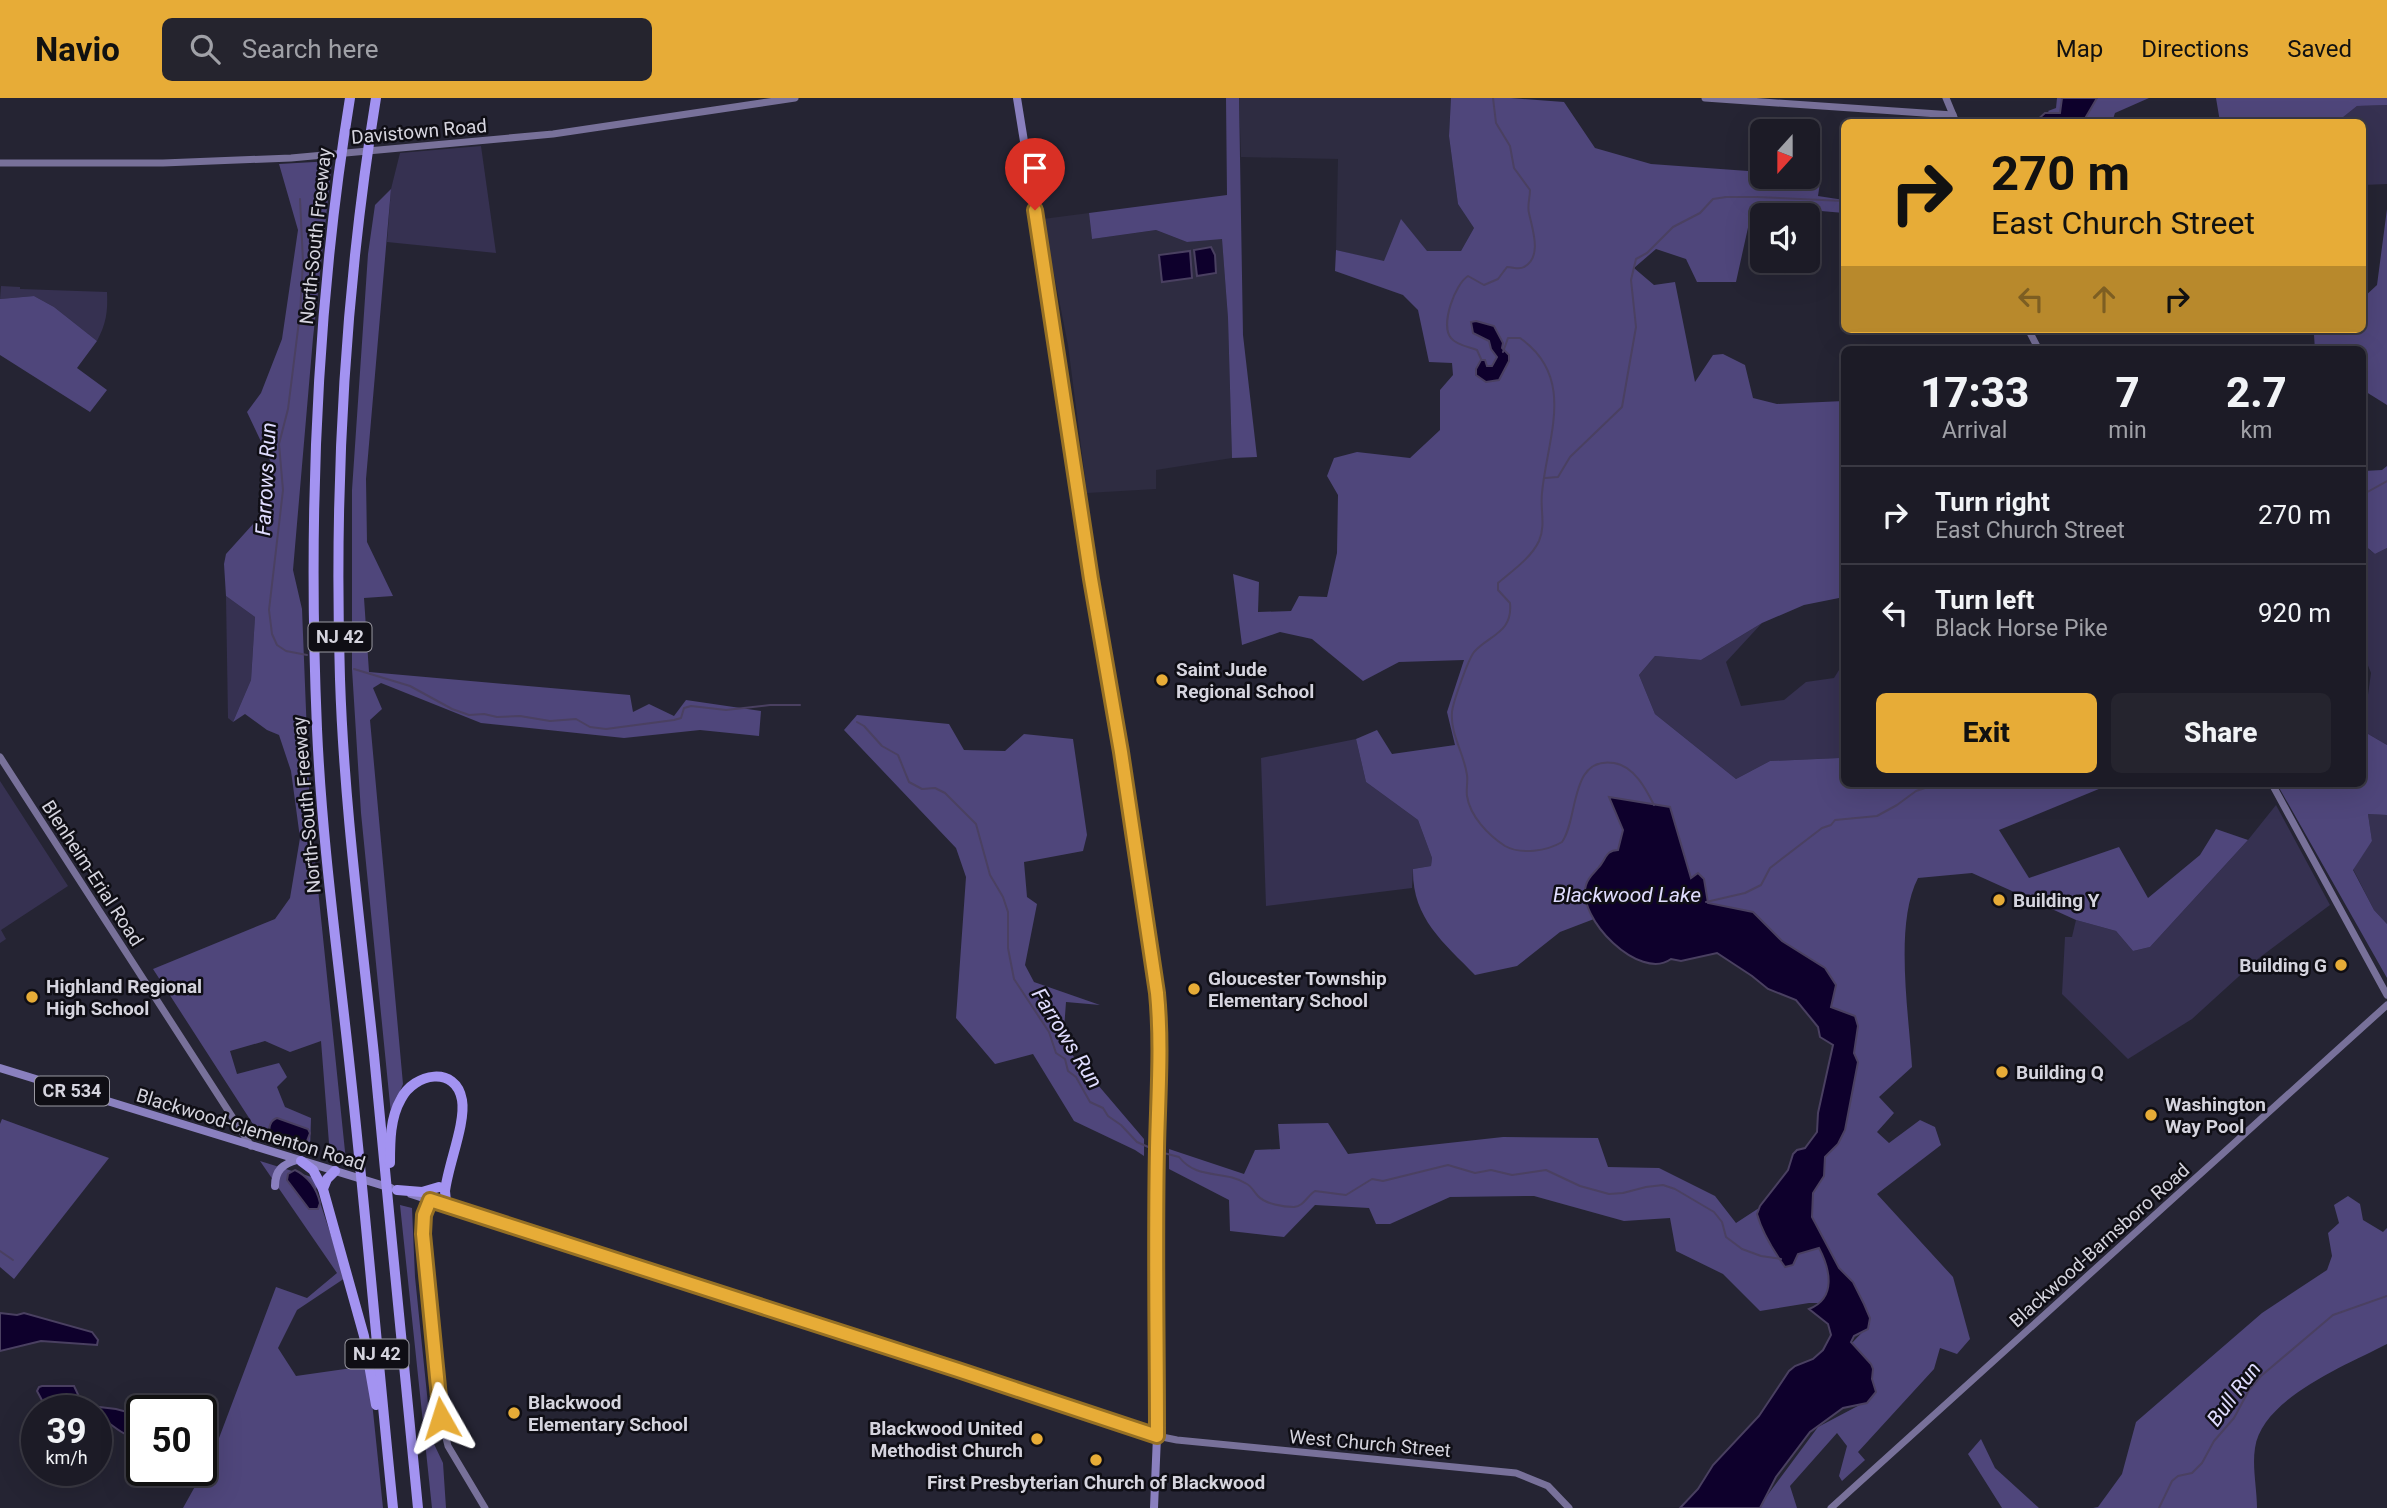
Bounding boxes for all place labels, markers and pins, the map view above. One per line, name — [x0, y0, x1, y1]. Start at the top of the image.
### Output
pin — [1005, 138, 1065, 210]
place label: Saint Jude Regional School — [1176, 658, 1314, 703]
marker: Saint Jude Regional School — [1154, 672, 1170, 688]
place label: Building Y — [2013, 889, 2100, 912]
marker: Building Y — [1991, 892, 2007, 908]
place label: Building G — [2239, 954, 2327, 977]
marker: Building G — [2333, 957, 2349, 973]
place label: Gloucester Township Elementary School — [1208, 967, 1387, 1012]
place label: Highland Regional High School — [46, 975, 202, 1020]
marker: Gloucester Township Elementary School — [1186, 981, 1202, 997]
marker: Highland Regional High School — [24, 989, 40, 1005]
place label: Building Q — [2016, 1061, 2104, 1084]
marker: Building Q — [1994, 1064, 2010, 1080]
place label: Washington Way Pool — [2165, 1093, 2266, 1138]
marker: Washington Way Pool — [2143, 1107, 2159, 1123]
place label: Blackwood Elementary School — [528, 1391, 688, 1436]
marker: Blackwood Elementary School — [506, 1405, 522, 1421]
place label: Blackwood United Methodist Church — [869, 1417, 1023, 1462]
marker: Blackwood United Methodist Church — [1029, 1431, 1045, 1447]
marker: First Presbyterian Church of Blackwood — [1088, 1452, 1104, 1468]
place label: First Presbyterian Church of Blackwood — [927, 1471, 1265, 1494]

